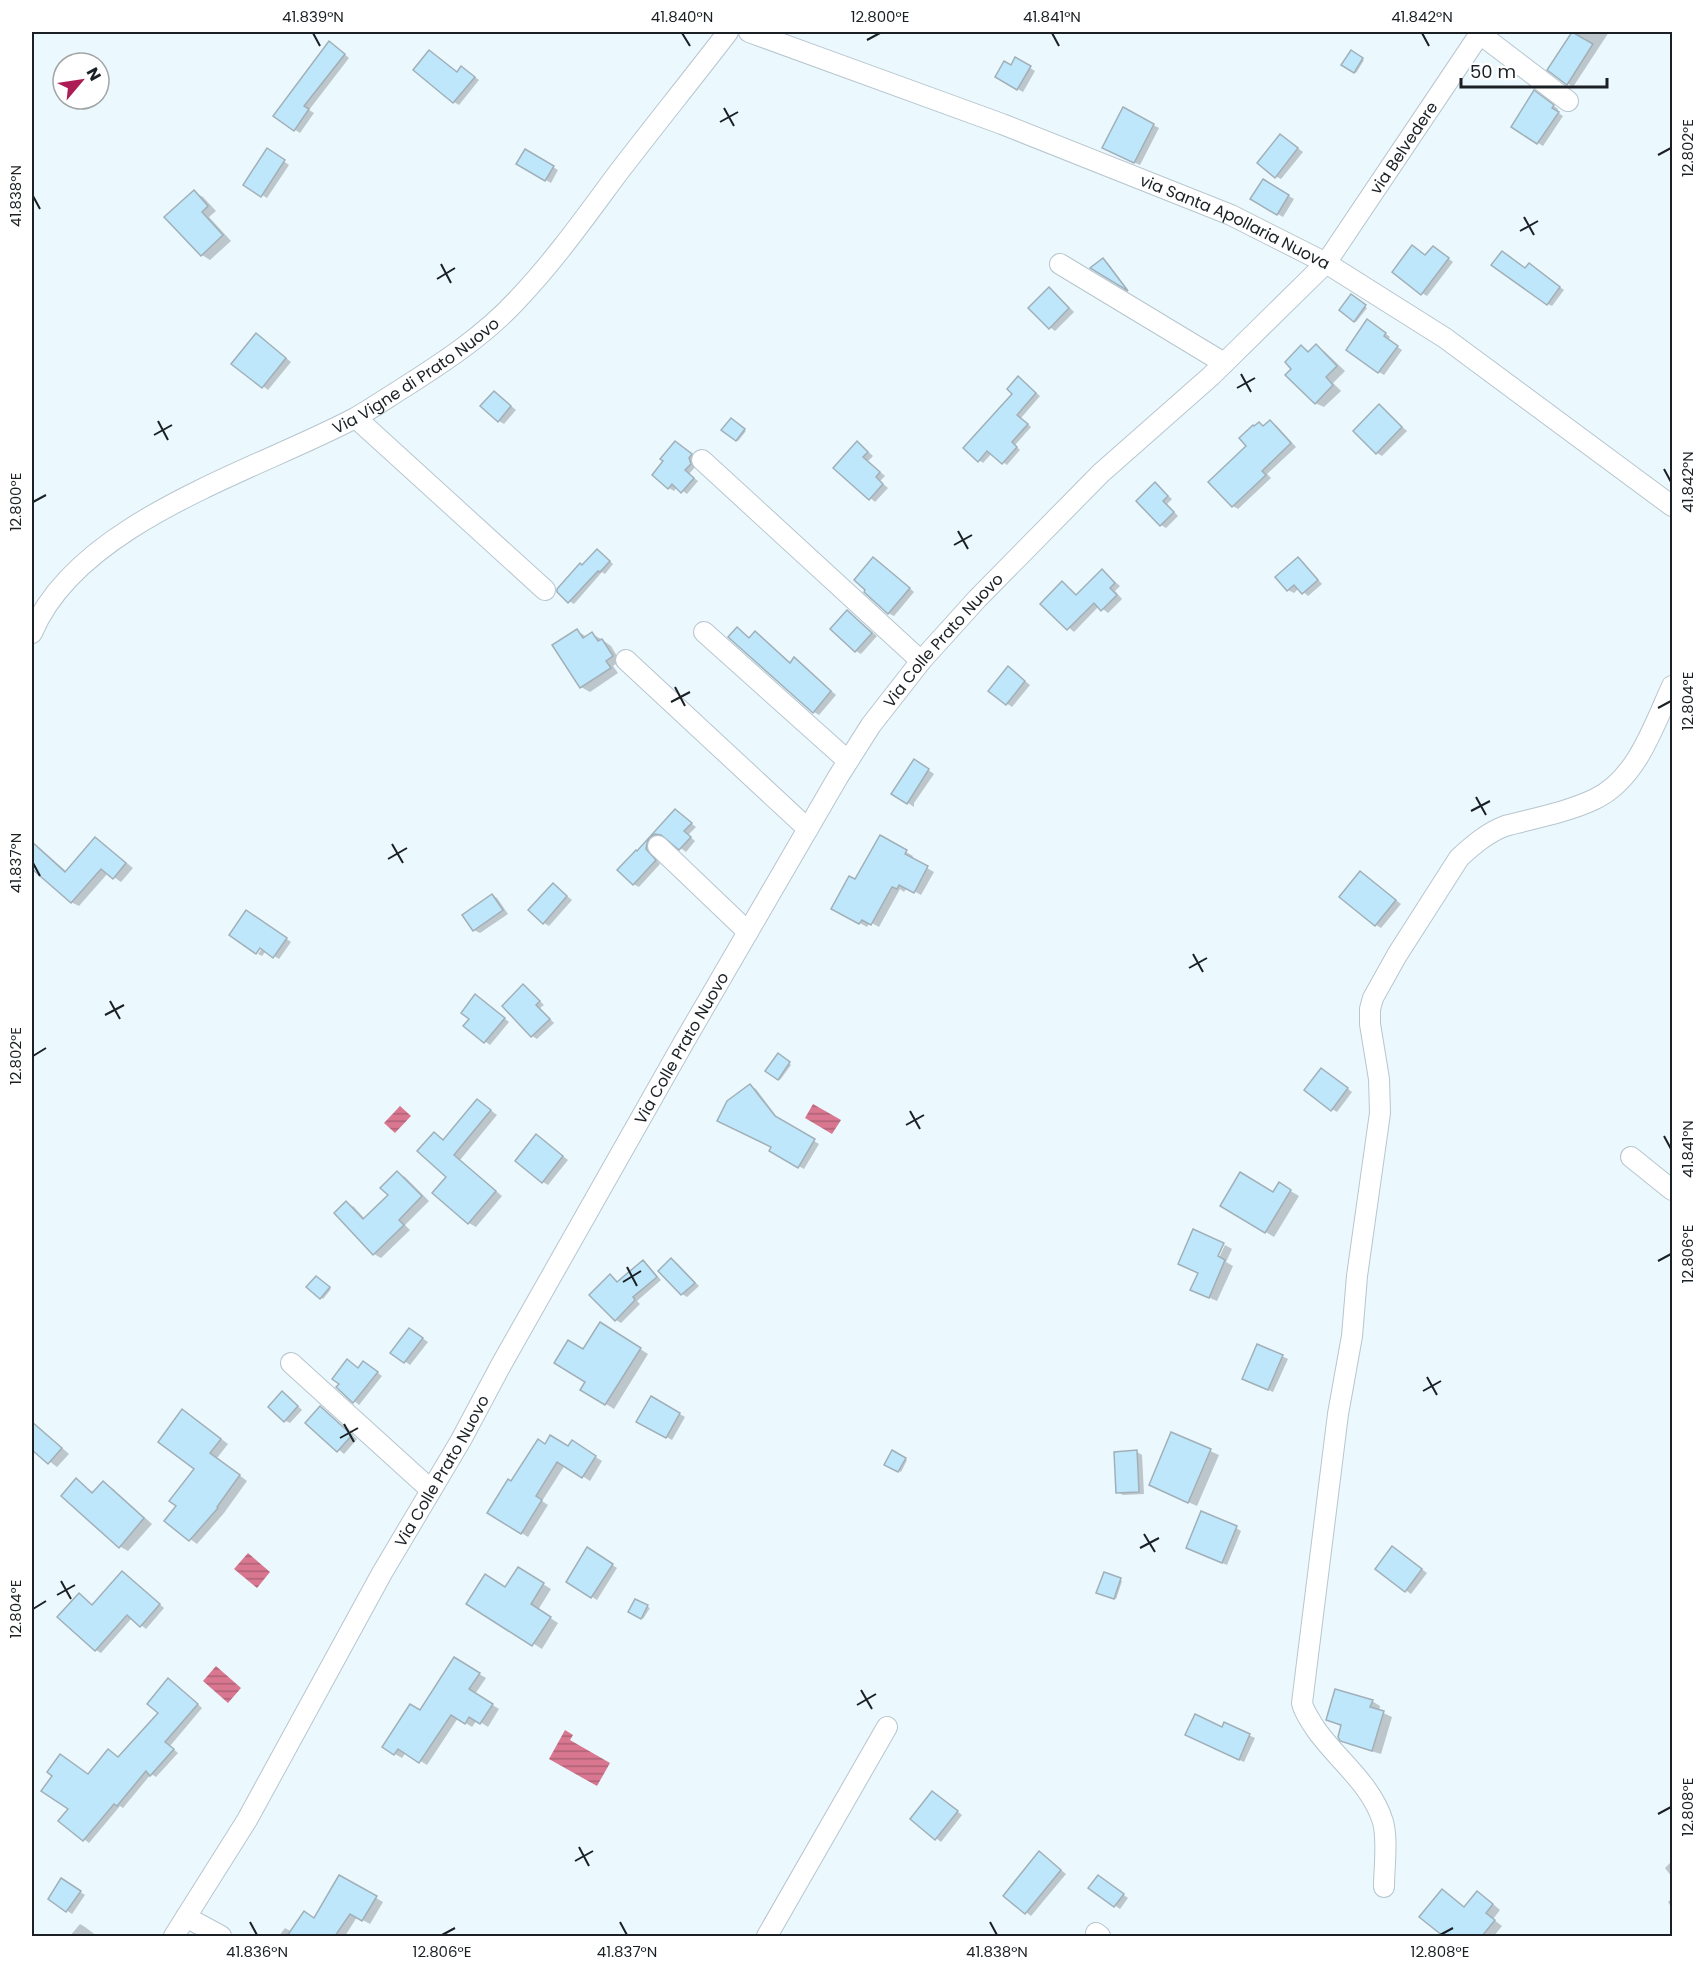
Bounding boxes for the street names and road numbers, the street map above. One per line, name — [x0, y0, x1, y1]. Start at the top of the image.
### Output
street label: via Belvedere — [1364, 97, 1443, 199]
street label: via Santa Apollaria Nuova — [1136, 169, 1334, 275]
street label: Via Vigne di Prato Nuovo — [328, 312, 504, 440]
street label: Via Colle Prato Nuovo — [878, 568, 1008, 712]
street label: Via Colle Prato Nuovo — [629, 968, 734, 1128]
street label: Via Colle Prato Nuovo — [389, 1391, 495, 1551]

